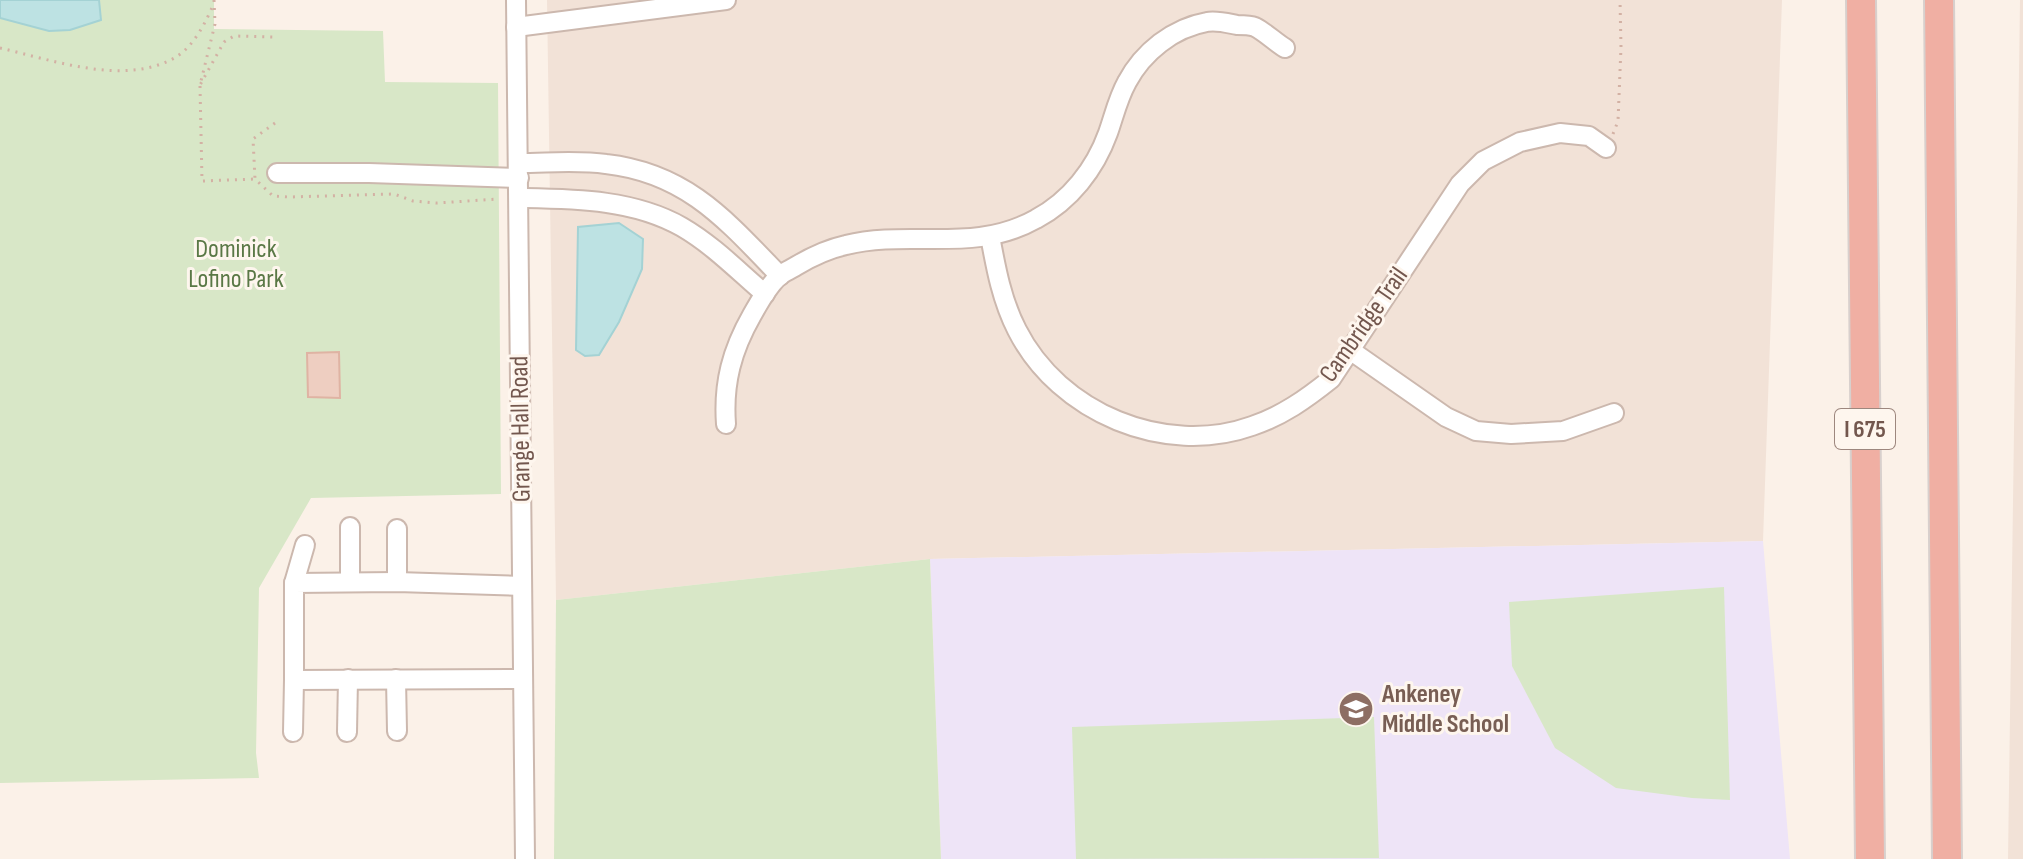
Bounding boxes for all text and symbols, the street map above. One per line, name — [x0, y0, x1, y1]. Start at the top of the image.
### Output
park label: Dominick Lofino Park — [188, 234, 284, 295]
street label: Cambridge Trail — [1313, 262, 1415, 388]
street label: Grange Hall Road — [504, 356, 538, 502]
road number: I 675 — [1835, 409, 1895, 449]
place label: Ankeney Middle School — [1381, 679, 1509, 740]
school or university icon: Ankeney Middle School — [1337, 690, 1375, 728]

